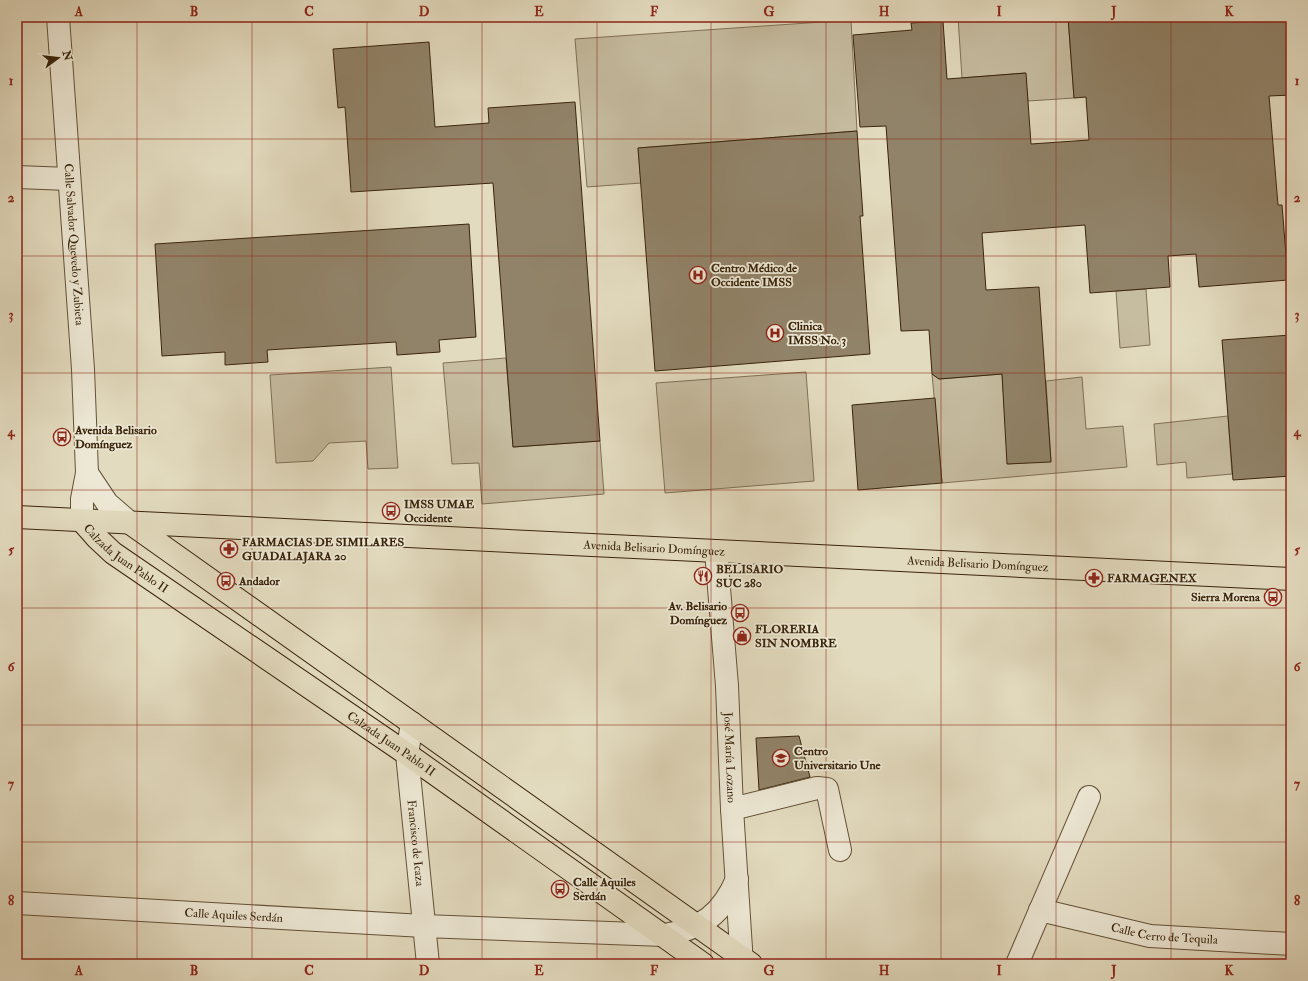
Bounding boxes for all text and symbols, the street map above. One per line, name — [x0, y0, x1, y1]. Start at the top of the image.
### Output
text: A — [74, 4, 84, 20]
text: B — [190, 4, 198, 20]
text: C — [304, 4, 314, 20]
text: D — [419, 4, 430, 20]
text: E — [534, 4, 544, 20]
text: F — [650, 4, 659, 20]
text: G — [764, 4, 775, 20]
text: H — [879, 4, 890, 20]
text: I — [996, 4, 1002, 20]
text: J — [1110, 4, 1117, 21]
text: K — [1224, 4, 1234, 20]
north arrow — [38, 38, 78, 78]
text: N — [59, 48, 75, 63]
text: 1 — [9, 73, 14, 89]
text: 1 — [1295, 73, 1300, 89]
street label: Calle Salvador Quevedo y Zubieta — [60, 163, 87, 327]
text: 2 — [8, 190, 15, 206]
text: 2 — [1294, 190, 1301, 206]
place label: Centro Médico de Occidente IMSS — [711, 261, 798, 290]
hospital icon: Centro Médico de Occidente IMSS — [688, 265, 708, 285]
text: 3 — [9, 307, 14, 323]
text: 3 — [1295, 307, 1300, 323]
place label: Clinica IMSS No. 3 — [788, 319, 846, 348]
hospital icon: Clinica IMSS No. 3 — [765, 323, 785, 343]
place label: Avenida Belisario Domínguez — [74, 423, 157, 452]
text: 4 — [6, 424, 15, 440]
text: 4 — [1292, 424, 1301, 440]
bus stop icon: Avenida Belisario Domínguez — [52, 427, 72, 447]
place label: IMSS UMAE Occidente — [404, 497, 475, 526]
bus stop icon: IMSS UMAE Occidente — [381, 501, 401, 521]
street label: Calzada Juan Pablo II — [80, 521, 171, 597]
place label: FARMACIAS DE SIMILARES GUADALAJARA 20 — [242, 535, 404, 564]
street label: Avenida Belisario Domínguez — [582, 538, 726, 559]
pharmacy icon: FARMACIAS DE SIMILARES GUADALAJARA 20 — [219, 539, 239, 559]
text: 5 — [8, 542, 14, 558]
text: 5 — [1294, 542, 1300, 558]
street label: Avenida Belisario Domínguez — [906, 553, 1049, 575]
place label: BELISARIO SUC 280 — [716, 562, 784, 591]
restaurant icon: BELISARIO SUC 280 — [693, 566, 713, 586]
pharmacy icon: FARMAGENEX — [1084, 568, 1104, 588]
bus stop icon: Andador — [216, 571, 236, 591]
place label: FARMAGENEX — [1107, 571, 1198, 586]
place label: Andador — [238, 574, 280, 589]
bus stop icon: Sierra Morena — [1263, 587, 1283, 607]
place label: Sierra Morena — [1191, 590, 1261, 605]
place label: Av. Belisario Domínguez — [667, 599, 727, 628]
bus stop icon: Av. Belisario Domínguez — [730, 603, 750, 623]
place label: FLORERIA SIN NOMBRE — [755, 622, 837, 651]
shop icon: FLORERIA SIN NOMBRE — [732, 626, 752, 646]
text: 6 — [8, 659, 16, 675]
text: 6 — [1294, 659, 1302, 675]
street label: Calzada Juan Pablo II — [344, 708, 438, 780]
street label: José María Lozano — [720, 711, 739, 803]
place label: Centro Universitario Une — [794, 744, 882, 773]
school or university icon: Centro Universitario Une — [771, 748, 791, 768]
text: 7 — [8, 776, 15, 792]
text: 7 — [1294, 776, 1301, 792]
street label: Francisco de Icaza — [404, 799, 427, 888]
place label: Calle Aquiles Serdán — [573, 875, 636, 904]
bus stop icon: Calle Aquiles Serdán — [550, 879, 570, 899]
text: 8 — [8, 893, 14, 909]
text: 8 — [1294, 893, 1300, 909]
street label: Calle Aquiles Serdán — [184, 905, 283, 926]
street label: Calle Cerro de Tequila — [1109, 920, 1219, 948]
text: A — [74, 963, 84, 979]
text: B — [190, 963, 198, 979]
text: C — [304, 963, 314, 979]
text: D — [419, 963, 430, 979]
text: E — [534, 963, 544, 979]
text: F — [650, 963, 659, 979]
text: G — [764, 963, 775, 979]
text: H — [879, 963, 890, 979]
text: I — [996, 963, 1002, 979]
text: J — [1110, 963, 1117, 980]
text: K — [1224, 963, 1234, 979]

